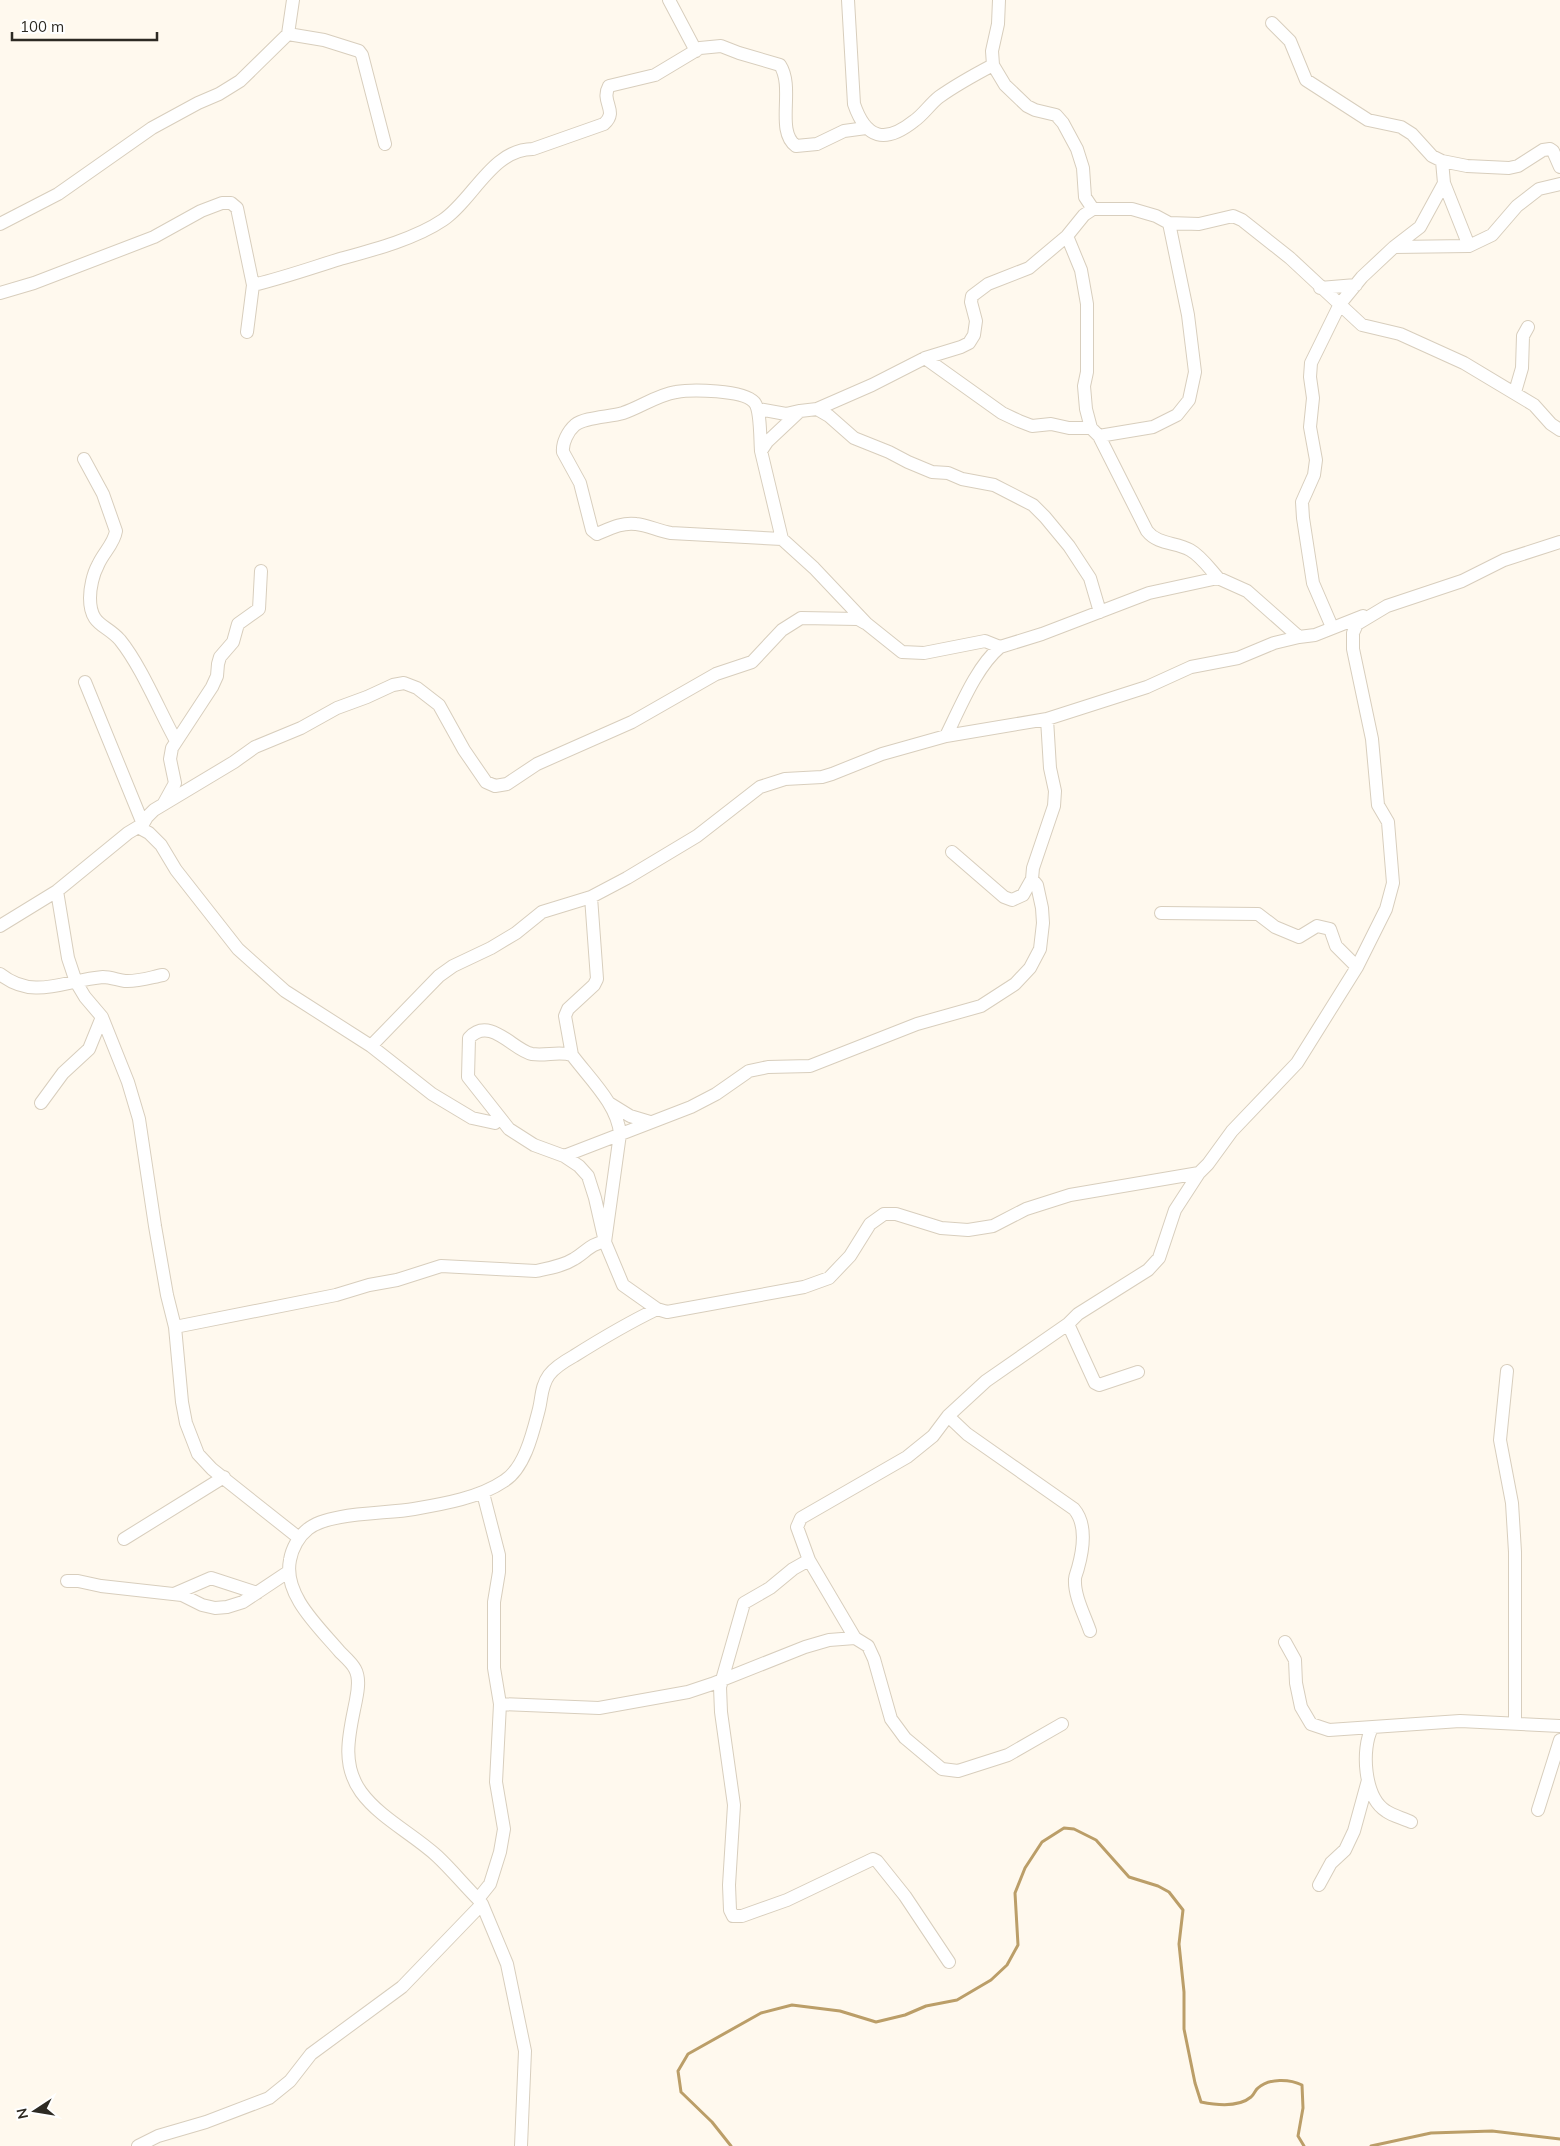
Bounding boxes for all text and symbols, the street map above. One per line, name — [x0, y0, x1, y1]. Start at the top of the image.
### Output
scale bar — [12, 10, 158, 42]
text: 100 m — [20, 17, 64, 36]
north arrow — [10, 2086, 60, 2136]
text: N — [12, 2107, 32, 2121]

